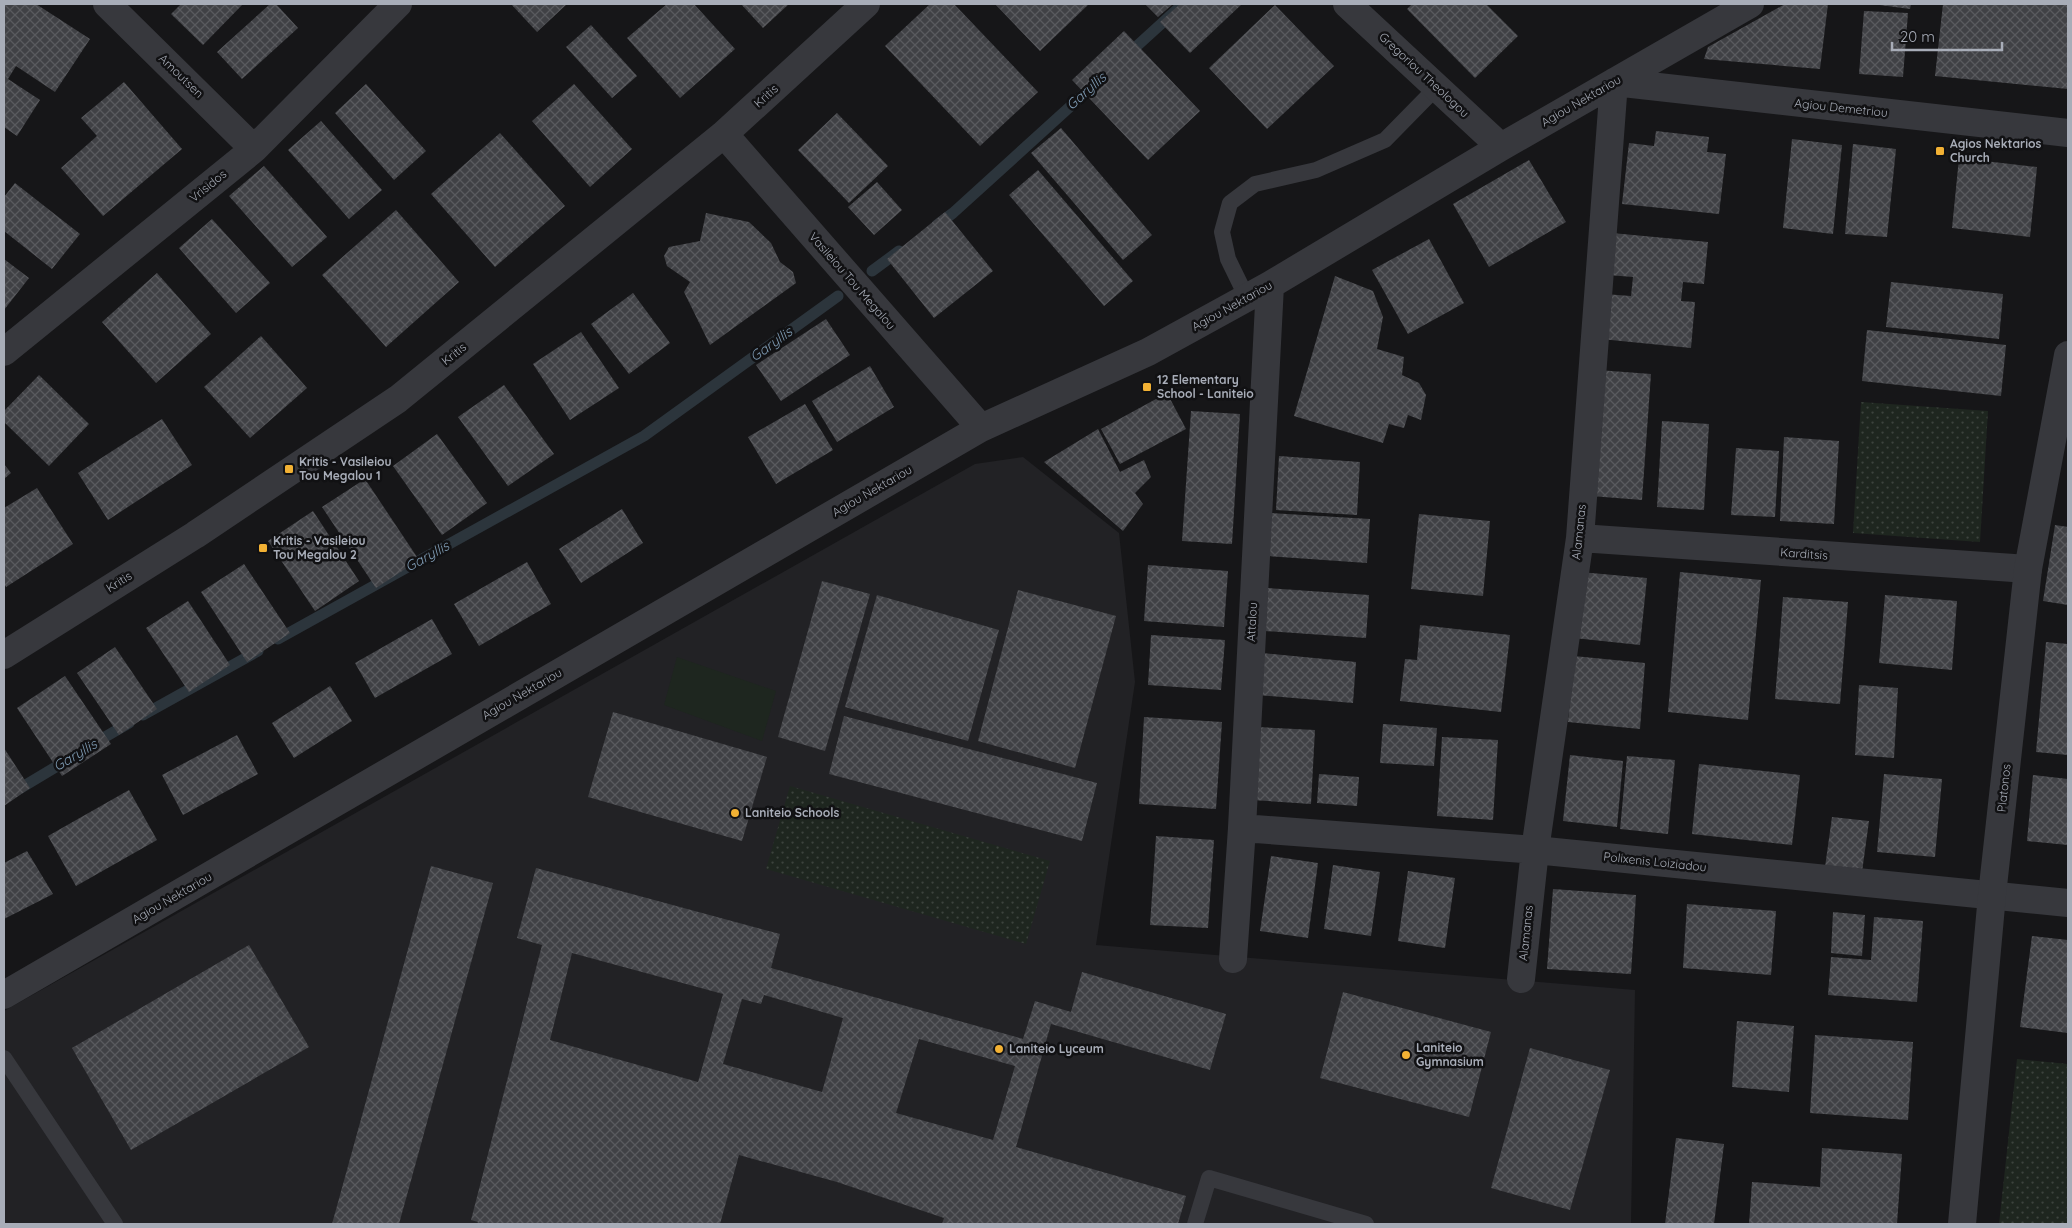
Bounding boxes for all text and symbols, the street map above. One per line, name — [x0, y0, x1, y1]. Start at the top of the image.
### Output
scale bar — [1892, 20, 2002, 52]
text: 20 m — [1900, 27, 1935, 46]
street label: Gregoriou Theologou — [1376, 29, 1473, 120]
street label: Amoutsen — [156, 51, 207, 101]
water label: Garyllis — [1062, 67, 1111, 114]
street label: Agiou Nektariou — [1538, 72, 1623, 129]
street label: Kritis — [750, 81, 781, 110]
street label: Agiou Demetriou — [1794, 95, 1888, 120]
place label: Agios Nektarios Church — [1950, 136, 2041, 165]
marker: Agios Nektarios Church — [1934, 145, 1946, 157]
street label: Vrisidos — [186, 166, 230, 205]
street label: Vasileiou Tou Megalou — [806, 229, 899, 332]
street label: Agiou Nektariou — [1189, 277, 1275, 334]
water label: Garyllis — [746, 322, 797, 365]
street label: Kritis — [438, 339, 469, 368]
place label: 12 Elementary School - Laniteio — [1157, 372, 1254, 401]
marker: 12 Elementary School - Laniteio — [1141, 381, 1153, 393]
place label: Kritis - Vasileiou Tou Megalou 1 — [299, 454, 392, 483]
street label: Agiou Nektariou — [829, 462, 914, 519]
marker: Kritis - Vasileiou Tou Megalou 1 — [283, 463, 295, 475]
street label: Alamanas — [1568, 503, 1589, 561]
place label: Kritis - Vasileiou Tou Megalou 2 — [273, 533, 366, 562]
water label: Garyllis — [402, 536, 453, 575]
marker: Kritis - Vasileiou Tou Megalou 2 — [257, 542, 269, 554]
street label: Karditsis — [1780, 544, 1829, 563]
street label: Kritis — [103, 568, 135, 595]
street label: Attalou — [1243, 602, 1260, 642]
street label: Agiou Nektariou — [479, 665, 564, 722]
water label: Garyllis — [50, 734, 101, 775]
street label: Platonos — [1994, 763, 2014, 813]
place label: Laniteio Schools — [745, 805, 840, 820]
marker: Laniteio Schools — [729, 807, 741, 819]
street label: Polixenis Loiziadou — [1603, 849, 1707, 874]
street label: Agiou Nektariou — [129, 869, 214, 926]
street label: Alamanas — [1515, 904, 1536, 962]
place label: Laniteio Gymnasium — [1416, 1040, 1484, 1069]
place label: Laniteio Lyceum — [1009, 1041, 1104, 1056]
marker: Laniteio Lyceum — [993, 1043, 1005, 1055]
marker: Laniteio Gymnasium — [1400, 1049, 1412, 1061]

